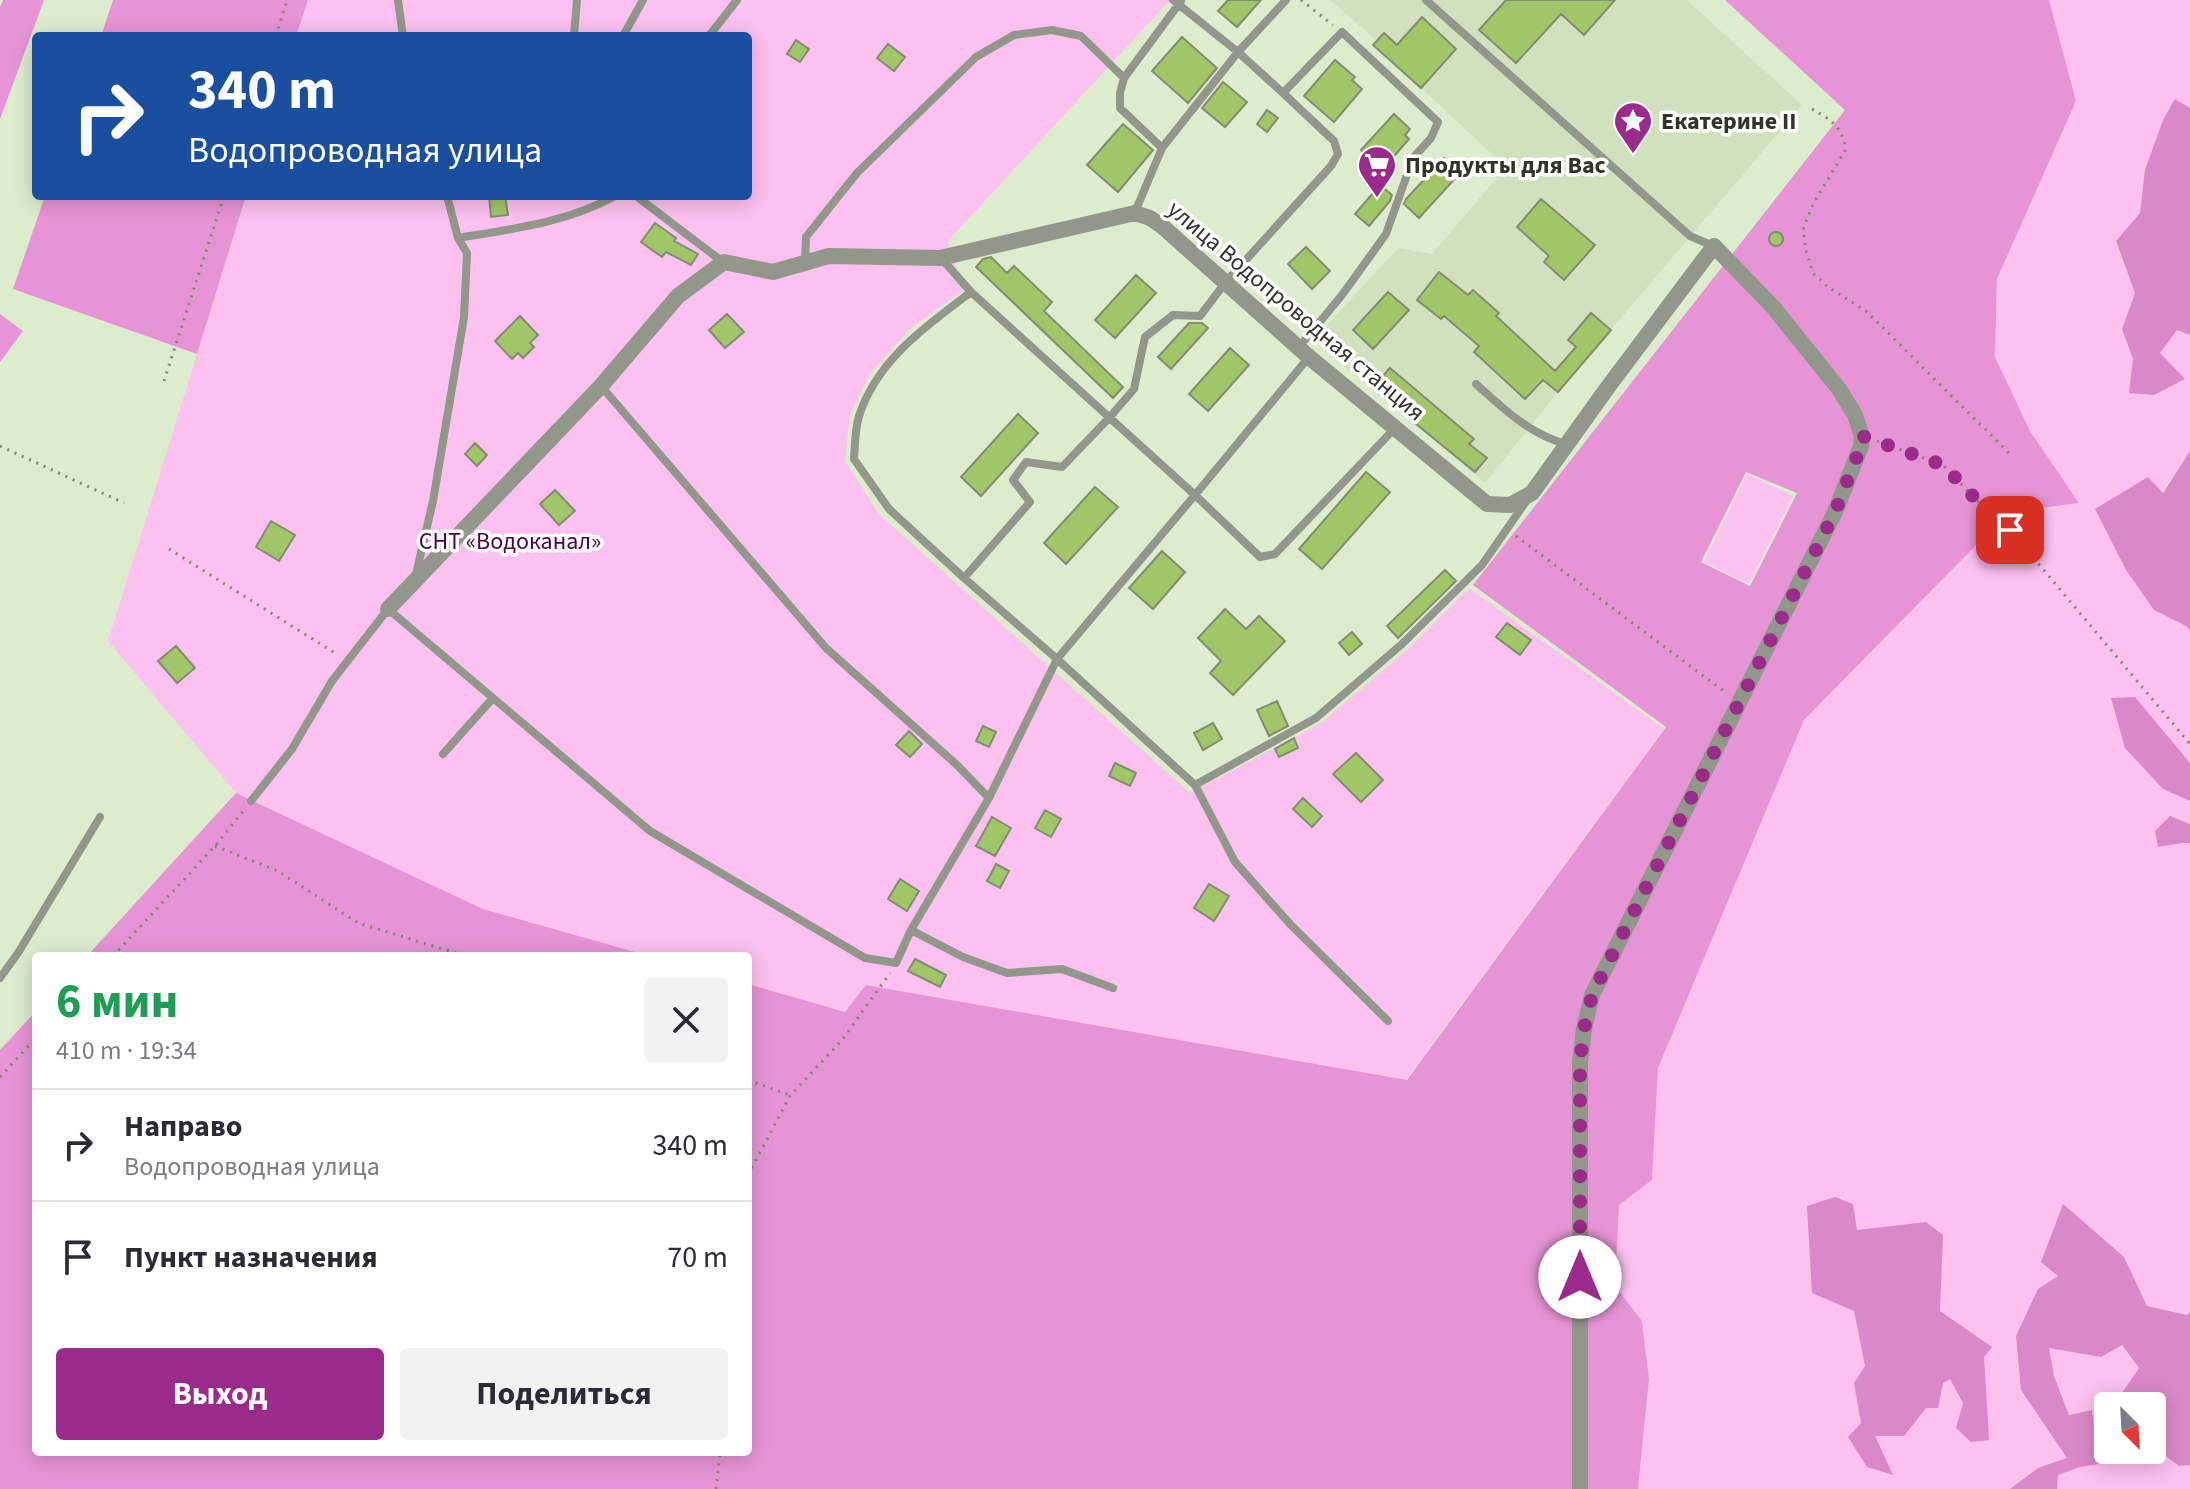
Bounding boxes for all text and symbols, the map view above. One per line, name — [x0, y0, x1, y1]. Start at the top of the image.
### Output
text: 340 m — [188, 51, 336, 130]
icon: right — [56, 64, 160, 168]
place icon: Екатерине II — [1612, 100, 1654, 155]
place label: Екатерине II — [1661, 104, 1796, 139]
text: Водопроводная улица — [188, 125, 542, 176]
supermarket icon: Продукты для Вас — [1356, 144, 1398, 199]
place label: Продукты для Вас — [1405, 148, 1606, 183]
street label: улица Водопроводная станция — [1159, 192, 1433, 430]
pin — [1976, 496, 2044, 564]
icon: arrive — [1988, 508, 2032, 552]
park label: СНТ «Водоканал» — [419, 524, 601, 559]
text: 6 мин — [56, 968, 179, 1036]
button: close — [644, 978, 728, 1062]
text: 410 m · 19:34 — [56, 1032, 197, 1069]
text: Направо — [124, 1105, 242, 1148]
icon: right — [56, 1123, 100, 1167]
text: 340 m — [652, 1124, 728, 1167]
text: Водопроводная улица — [124, 1148, 380, 1185]
icon: arrive — [56, 1235, 100, 1279]
position arrow — [1538, 1235, 1622, 1319]
text: Пункт назначения — [124, 1236, 378, 1279]
text: 70 m — [667, 1236, 728, 1279]
button: Выход — [56, 1348, 384, 1440]
button: Поделиться — [400, 1348, 728, 1440]
north arrow — [2094, 1392, 2166, 1464]
map controls — [2094, 1392, 2166, 1464]

